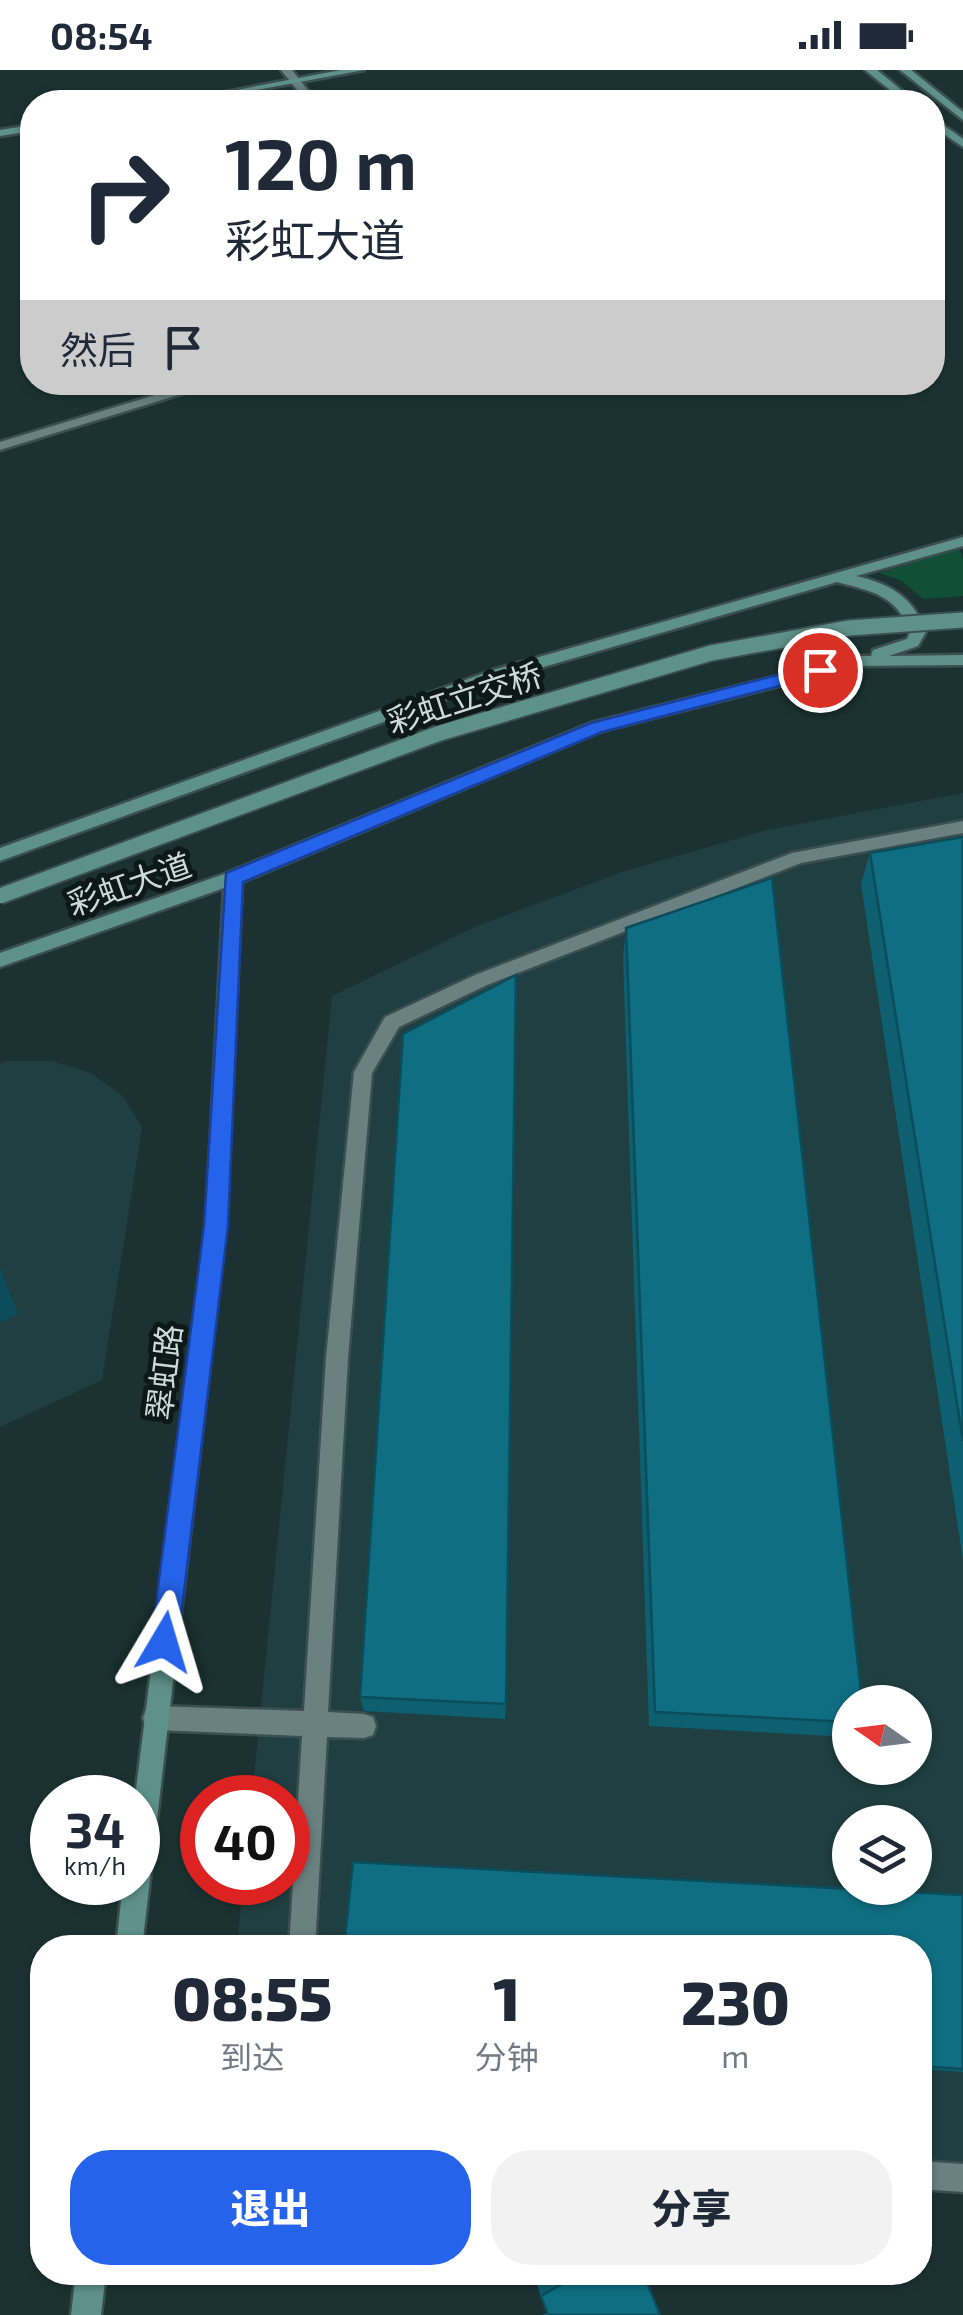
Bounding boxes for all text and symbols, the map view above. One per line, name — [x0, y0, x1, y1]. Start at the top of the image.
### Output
text: 08:54 — [50, 12, 153, 58]
text: 120 m — [225, 120, 417, 204]
icon: right — [60, 130, 190, 260]
text: 彩虹大道 — [225, 212, 405, 266]
icon: arrive — [156, 320, 211, 375]
text: 然后 — [60, 326, 136, 372]
pin — [778, 628, 863, 713]
icon: arrive — [793, 643, 848, 698]
street label: 彩虹立交桥 — [382, 654, 546, 740]
street label: 彩虹大道 — [62, 844, 196, 922]
street label: 翠虹路 — [138, 1322, 188, 1422]
position arrow — [112, 1590, 216, 1694]
north arrow — [832, 1685, 932, 1785]
map controls — [832, 1685, 932, 1905]
speed limit sign: 40 — [180, 1775, 310, 1905]
text: 34 — [65, 1798, 125, 1858]
button: layers — [832, 1805, 932, 1905]
text: km/h — [64, 1850, 126, 1880]
text: 08:55 — [172, 1961, 332, 2033]
text: 1 — [493, 1961, 520, 2033]
text: 230 — [681, 1965, 790, 2037]
text: m — [721, 2036, 749, 2074]
text: 到达 — [220, 2037, 284, 2075]
text: 分钟 — [475, 2037, 539, 2075]
button: 退出 — [70, 2150, 471, 2265]
button: 分享 — [491, 2150, 892, 2265]

